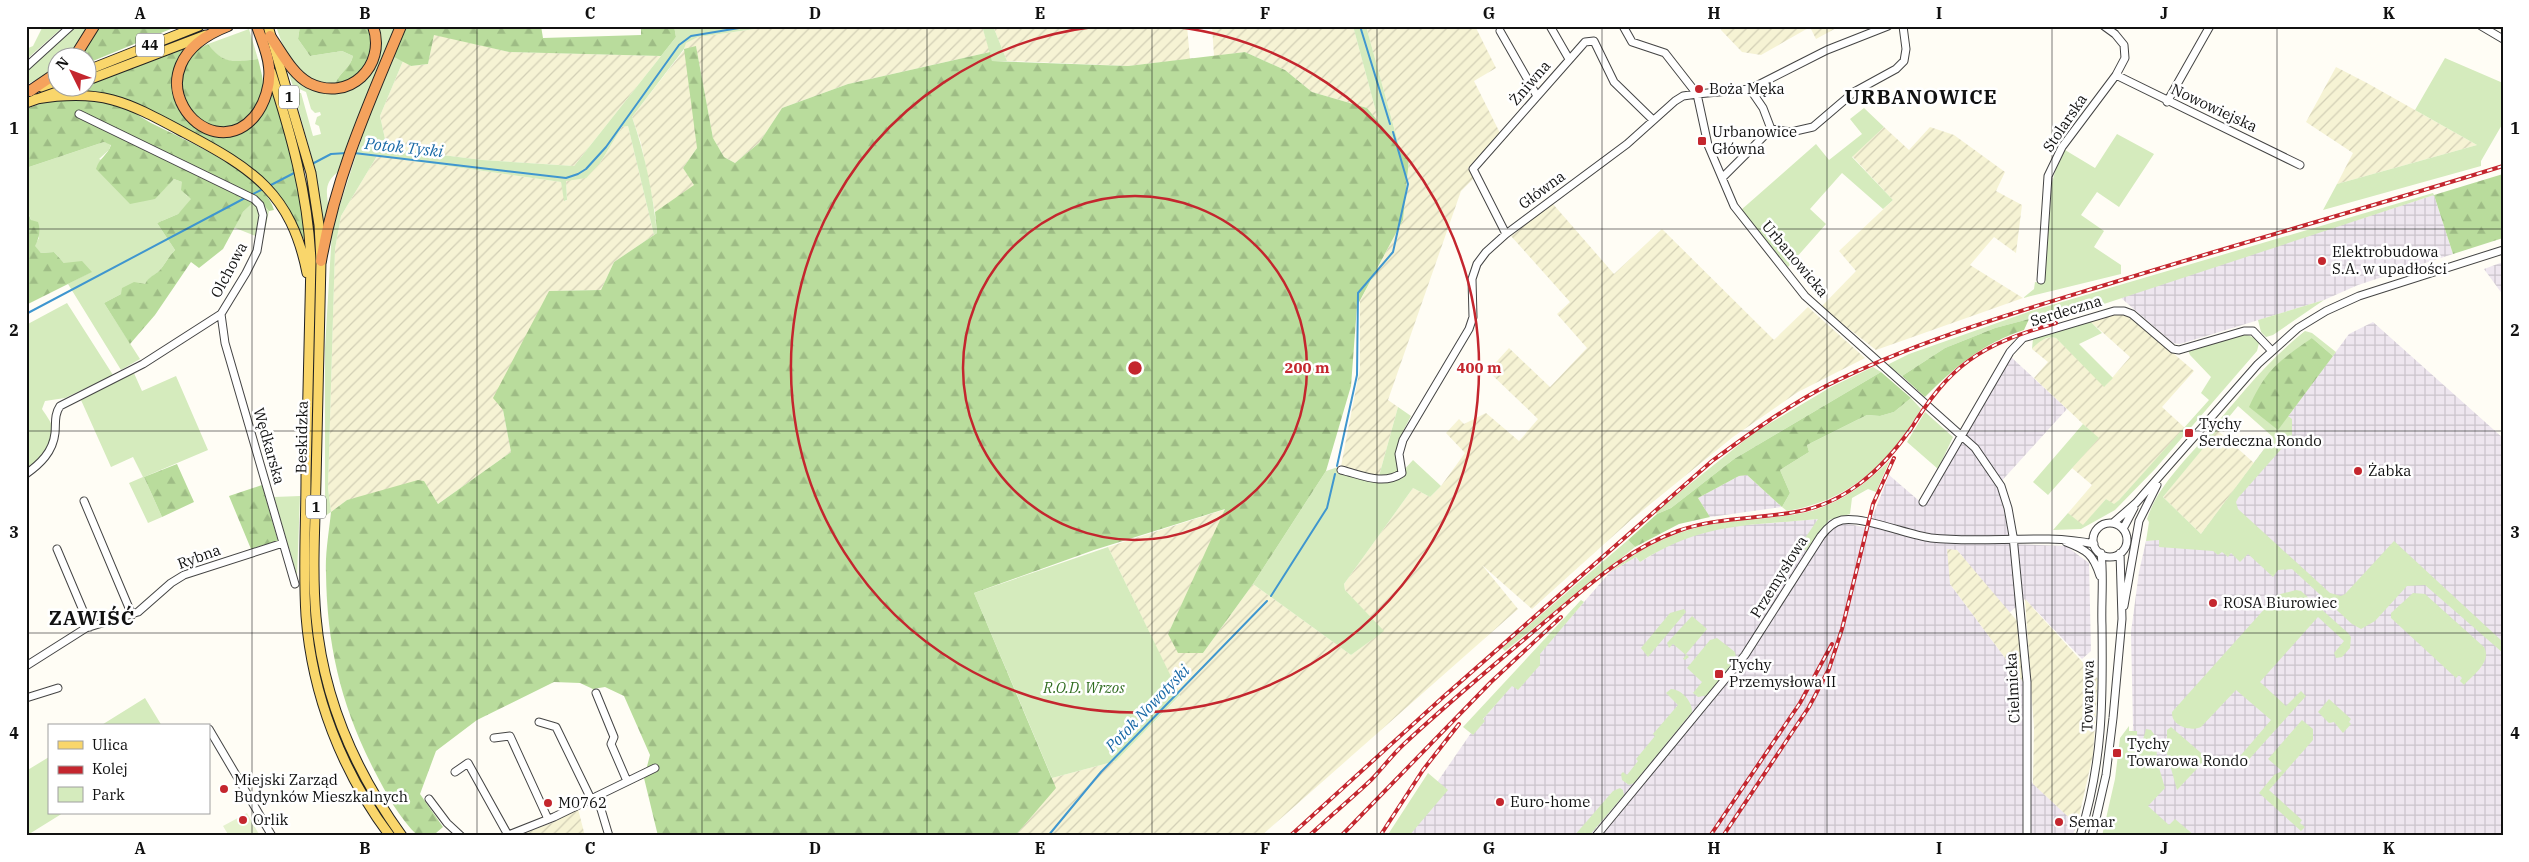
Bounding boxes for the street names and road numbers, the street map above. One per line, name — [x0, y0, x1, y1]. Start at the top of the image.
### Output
road number: 44 — [136, 34, 164, 56]
street label: Żniwna — [1505, 56, 1554, 109]
street label: Nowowiejska — [2168, 79, 2260, 136]
road number: 1 — [279, 85, 299, 108]
street label: Stolarska — [2038, 90, 2091, 155]
street label: Główna — [1515, 166, 1569, 213]
street label: Urbanowicka — [1758, 217, 1833, 301]
street label: Olchowa — [206, 239, 251, 301]
street label: Serdeczna — [2028, 291, 2104, 330]
street label: Beskidzka — [291, 401, 312, 473]
street label: Wędkarska — [249, 405, 290, 486]
road number: 1 — [306, 496, 326, 518]
street label: Przemysłowa — [1746, 532, 1811, 621]
street label: Rybna — [175, 540, 223, 573]
street label: Cielmicka — [2001, 652, 2024, 724]
street label: Towarowa — [2077, 660, 2098, 732]

